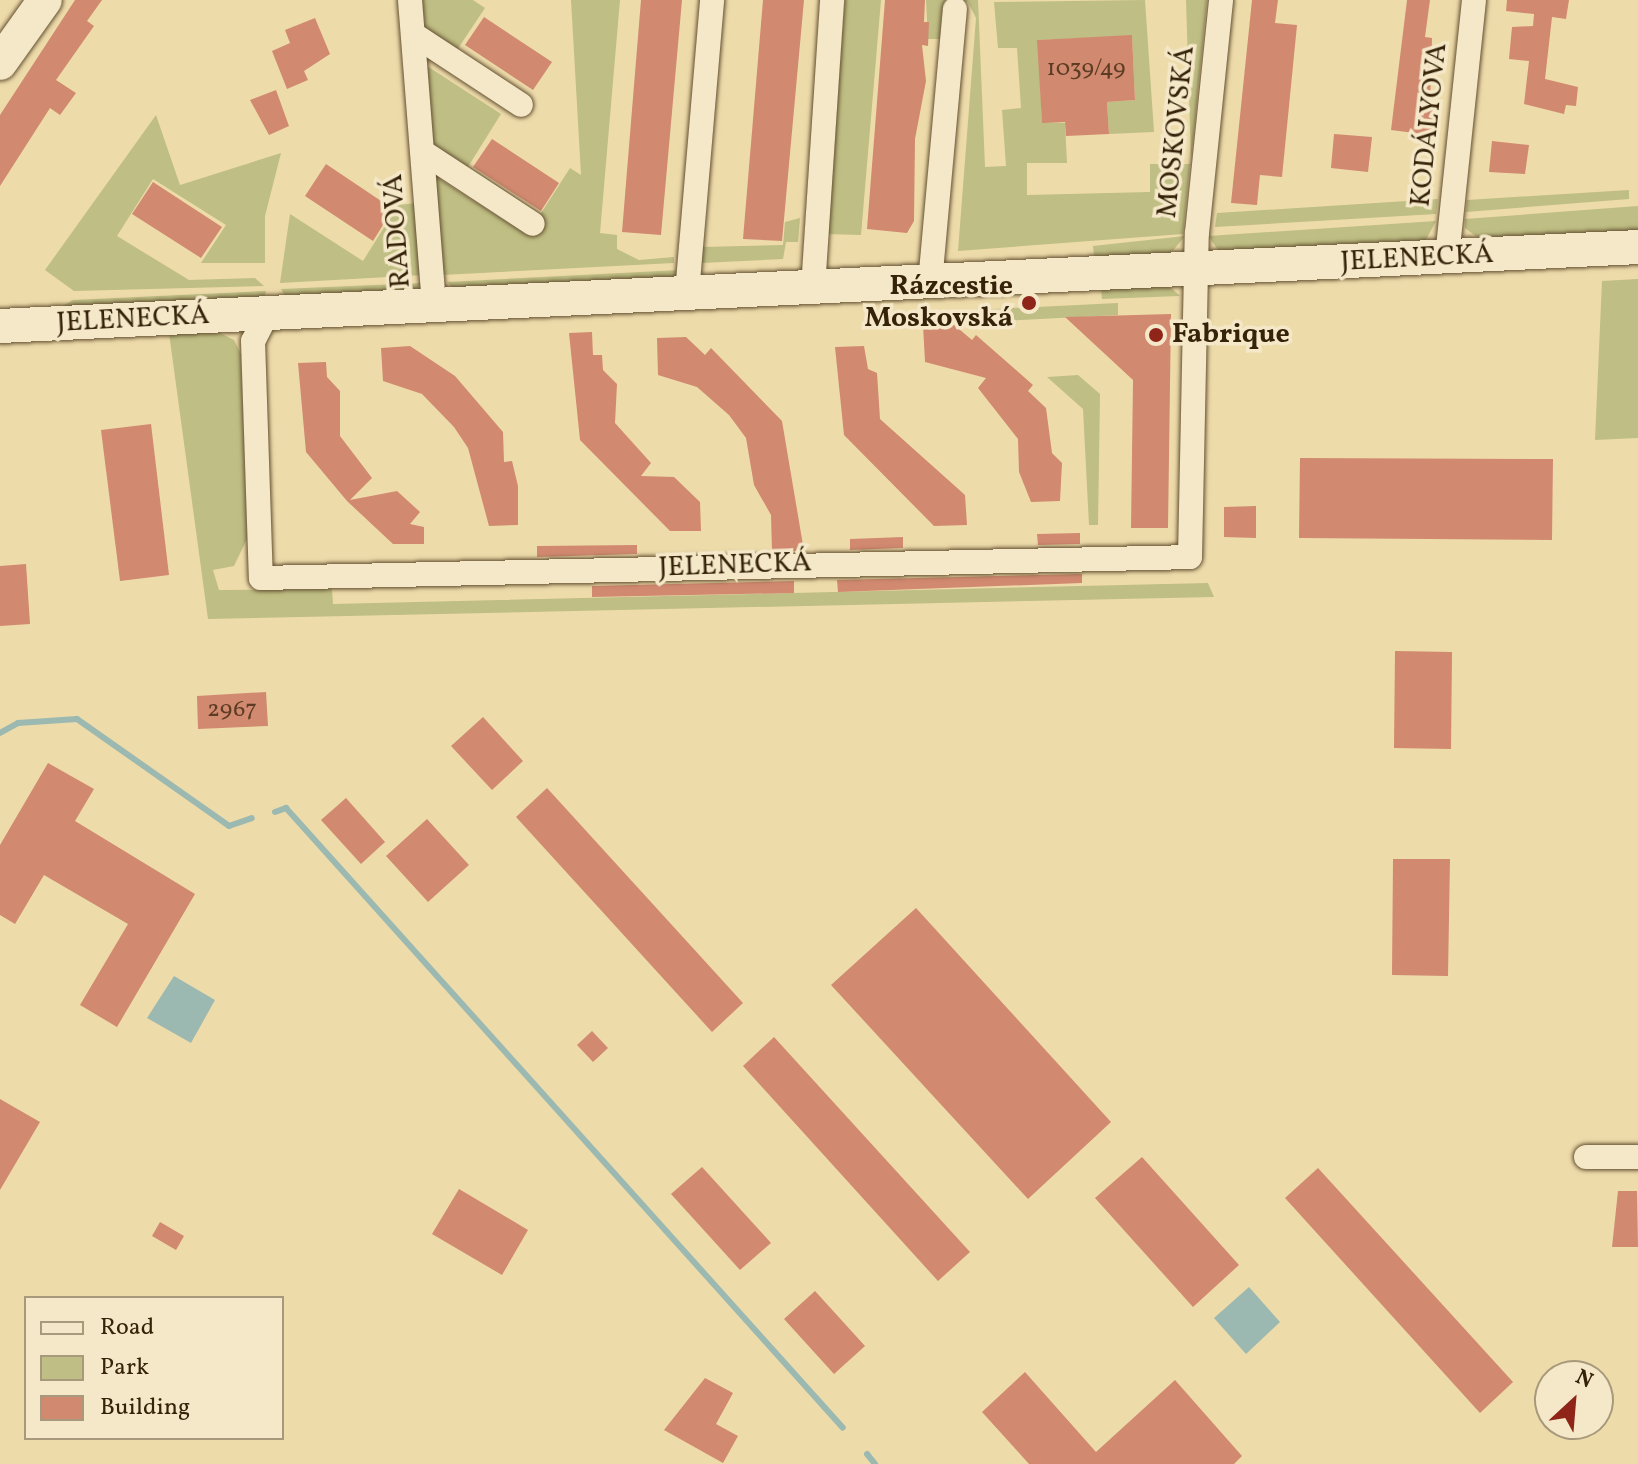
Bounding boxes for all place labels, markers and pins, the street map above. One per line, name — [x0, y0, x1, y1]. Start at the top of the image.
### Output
place label: Rázcestie Moskovská — [865, 270, 1013, 336]
marker: Rázcestie Moskovská — [1020, 294, 1038, 312]
place label: Fabrique — [1172, 318, 1290, 352]
marker: Fabrique — [1147, 326, 1165, 344]

